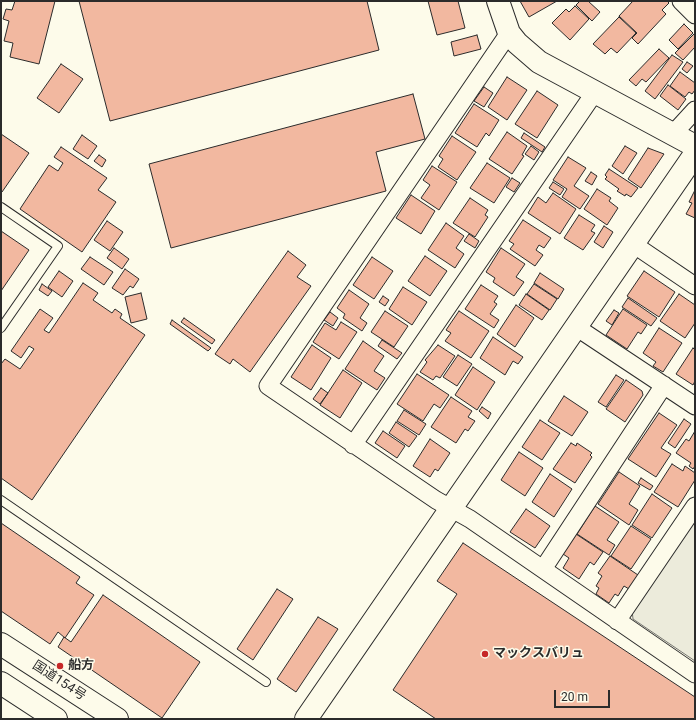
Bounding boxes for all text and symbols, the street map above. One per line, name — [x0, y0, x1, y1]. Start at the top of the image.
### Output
place label: マックスバリュ — [493, 646, 584, 662]
marker: マックスバリュ — [480, 649, 490, 659]
street label: 国道154号 — [29, 658, 89, 704]
place label: 船方 — [68, 658, 94, 674]
marker: 船方 — [55, 661, 65, 671]
scale bar — [556, 682, 612, 708]
text: 20 m — [561, 690, 588, 704]

